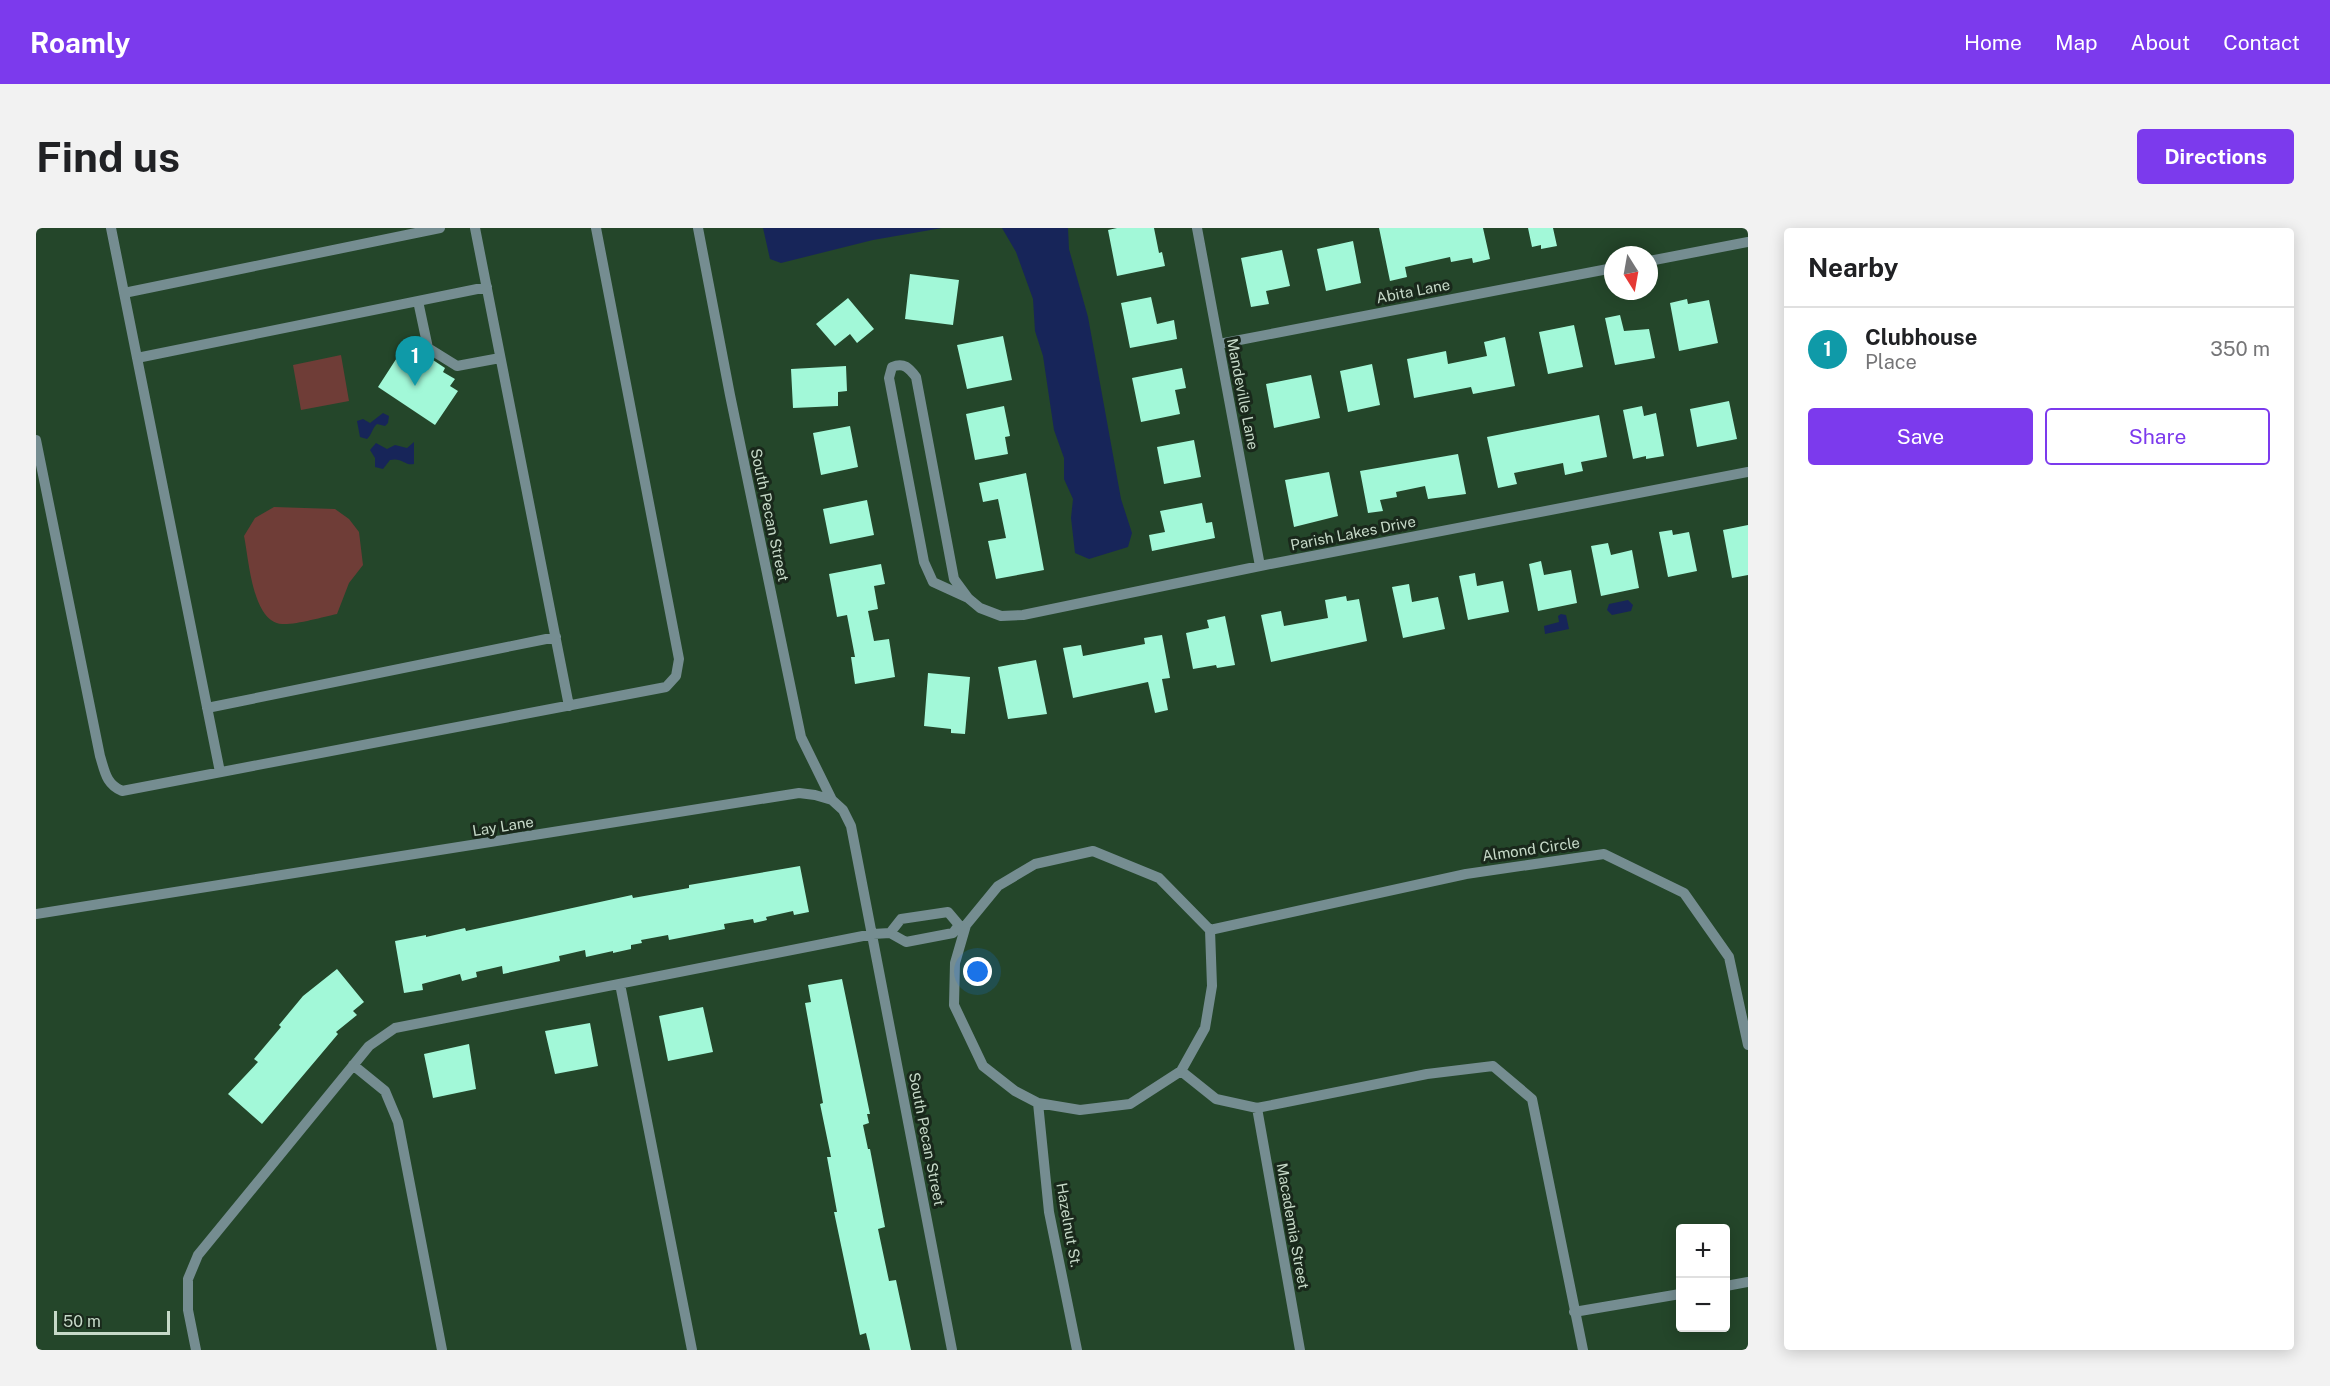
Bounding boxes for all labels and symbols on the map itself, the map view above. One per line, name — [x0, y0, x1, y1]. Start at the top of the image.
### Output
north arrow — [1604, 246, 1658, 300]
street label: Abita Lane — [1375, 276, 1451, 306]
pin: 1 — [396, 336, 434, 386]
street label: Mandeville Lane — [1224, 337, 1262, 451]
street label: South Pecan Street — [748, 447, 792, 583]
street label: Parish Lakes Drive — [1289, 512, 1417, 554]
street label: Lay Lane — [471, 813, 535, 839]
street label: Almond Circle — [1481, 834, 1581, 864]
your location — [963, 957, 992, 986]
street label: South Pecan Street — [906, 1071, 948, 1207]
street label: Macademia Street — [1274, 1162, 1312, 1291]
street label: Hazelnut St. — [1053, 1181, 1085, 1269]
scale bar — [54, 1308, 170, 1336]

